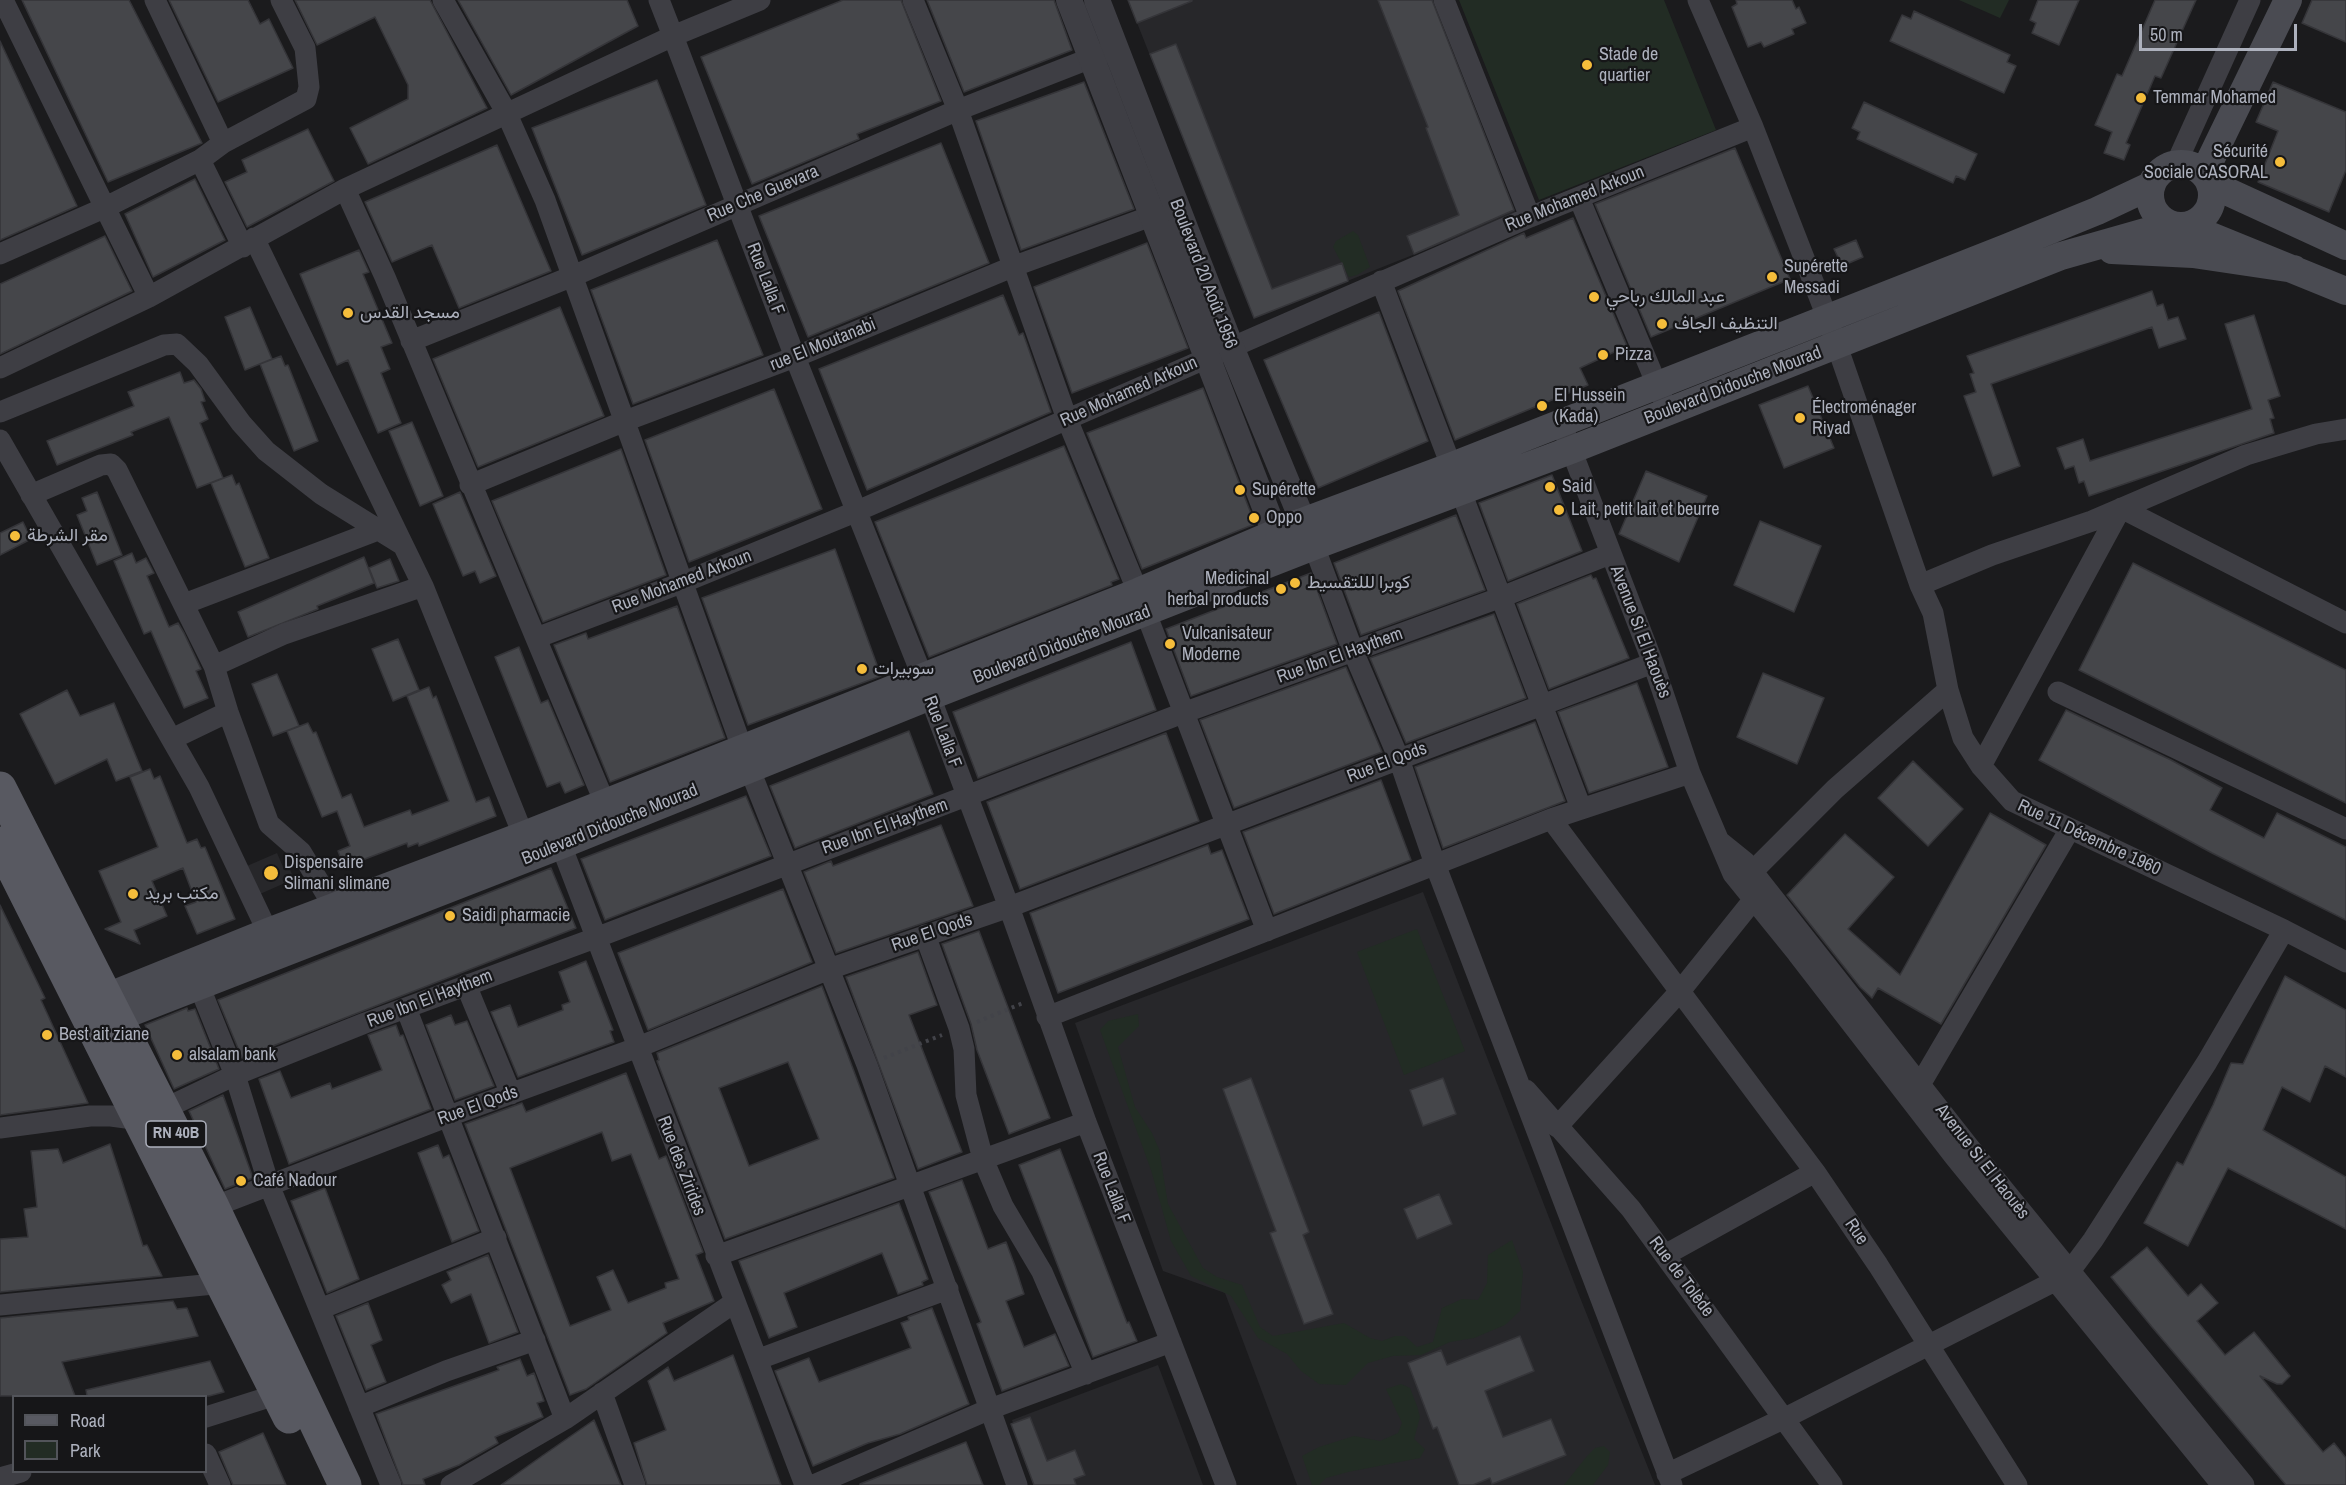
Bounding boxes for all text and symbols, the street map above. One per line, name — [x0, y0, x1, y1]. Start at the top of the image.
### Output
scale bar — [2142, 12, 2300, 50]
text: 50 m — [2150, 22, 2183, 47]
place label: Stade de quartier — [1599, 44, 1658, 86]
marker: Stade de quartier — [1580, 58, 1594, 72]
place label: Temmar Mohamed — [2153, 87, 2276, 109]
marker: Temmar Mohamed — [2134, 91, 2148, 105]
place label: Sécurité Sociale CASORAL — [2144, 141, 2268, 184]
marker: Sécurité Sociale CASORAL — [2273, 155, 2287, 169]
street label: Rue Che Guevara — [704, 161, 822, 227]
street label: Rue Mohamed Arkoun — [1502, 161, 1648, 237]
street label: Boulevard 20 Août 1956 — [1165, 196, 1241, 352]
street label: Rue Lalla F — [741, 240, 789, 318]
place label: Supérette Messadi — [1784, 256, 1848, 298]
marker: Supérette Messadi — [1765, 270, 1779, 284]
place label: عبد المالك رباحي — [1606, 286, 1725, 308]
marker: عبد المالك رباحي — [1587, 290, 1601, 304]
place label: مسجد القدس — [360, 302, 460, 324]
marker: مسجد القدس — [341, 306, 355, 320]
place label: التنظيف الجاف — [1674, 313, 1778, 335]
street label: rue El Moutanabi — [767, 314, 879, 376]
marker: التنظيف الجاف — [1655, 317, 1669, 331]
street label: Boulevard Didouche Mourad — [1641, 342, 1825, 430]
place label: Pizza — [1615, 344, 1652, 366]
marker: Pizza — [1596, 348, 1610, 362]
street label: Rue Mohamed Arkoun — [1057, 352, 1201, 432]
place label: El Hussein (Kada) — [1554, 385, 1625, 428]
place label: Électroménager Riyad — [1812, 397, 1916, 440]
marker: El Hussein (Kada) — [1535, 399, 1549, 413]
marker: Électroménager Riyad — [1793, 411, 1807, 425]
place label: Said — [1562, 476, 1592, 498]
place label: Supérette — [1252, 479, 1316, 501]
marker: Said — [1543, 480, 1557, 494]
marker: Supérette — [1233, 483, 1247, 497]
place label: Lait, petit lait et beurre — [1571, 499, 1720, 521]
marker: Lait, petit lait et beurre — [1552, 503, 1566, 517]
place label: Oppo — [1266, 507, 1302, 529]
marker: Oppo — [1247, 511, 1261, 525]
place label: مقر الشرطة — [27, 525, 108, 547]
marker: مقر الشرطة — [8, 529, 22, 543]
street label: Rue Mohamed Arkoun — [609, 545, 755, 619]
street label: Avenue Si El Haouès — [1605, 563, 1675, 701]
place label: Medicinal herbal products — [1167, 568, 1269, 610]
place label: كوبرا لللتقسيط — [1307, 572, 1410, 594]
marker: كوبرا لللتقسيط — [1288, 576, 1302, 590]
marker: Medicinal herbal products — [1274, 582, 1288, 596]
street label: Boulevard Didouche Mourad — [970, 601, 1154, 689]
place label: Vulcanisateur Moderne — [1182, 623, 1272, 666]
street label: Rue Ibn El Haythem — [1274, 623, 1406, 689]
marker: Vulcanisateur Moderne — [1163, 637, 1177, 651]
place label: سوبيرات — [874, 658, 934, 680]
marker: سوبيرات — [855, 662, 869, 676]
street label: Rue Lalla F — [918, 693, 966, 771]
street label: Rue El Qods — [1344, 738, 1430, 788]
street label: Boulevard Didouche Mourad — [519, 780, 701, 870]
street label: Rue Ibn El Haythem — [819, 794, 951, 860]
street label: Rue 11 Décembre 1960 — [2014, 795, 2164, 881]
place label: Dispensaire Slimani slimane — [284, 852, 390, 894]
marker: Dispensaire Slimani slimane — [262, 864, 280, 882]
place label: مكتب بريد — [145, 883, 219, 905]
marker: مكتب بريد — [126, 887, 140, 901]
place label: Saidi pharmacie — [462, 905, 570, 927]
marker: Saidi pharmacie — [443, 909, 457, 923]
street label: Rue El Qods — [889, 909, 975, 957]
street label: Rue Ibn El Haythem — [364, 965, 496, 1033]
place label: Best ait ziane — [59, 1024, 149, 1046]
marker: Best ait ziane — [40, 1028, 54, 1042]
place label: alsalam bank — [189, 1044, 276, 1066]
marker: alsalam bank — [170, 1048, 184, 1062]
street label: Rue El Qods — [435, 1082, 521, 1130]
street label: Avenue Si El Haouès — [1930, 1100, 2034, 1224]
street label: Rue des Zirides — [652, 1113, 710, 1219]
road number: RN 40B — [146, 1121, 206, 1147]
street label: Rue Lalla F — [1087, 1149, 1135, 1227]
place label: Café Nadour — [253, 1170, 337, 1192]
marker: Café Nadour — [234, 1174, 248, 1188]
street label: Rue — [1839, 1215, 1873, 1249]
street label: Rue de Tolède — [1644, 1232, 1718, 1322]
legend — [12, 1395, 207, 1473]
text: Road — [70, 1408, 105, 1433]
text: Park — [70, 1438, 100, 1463]

